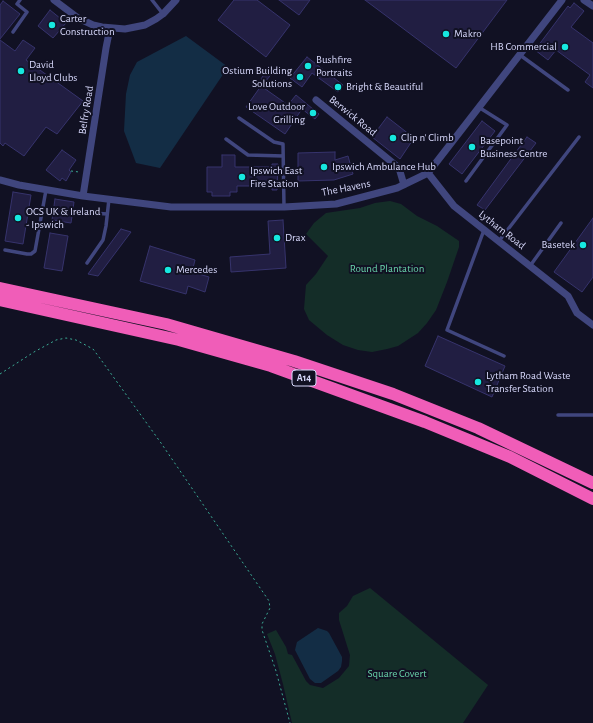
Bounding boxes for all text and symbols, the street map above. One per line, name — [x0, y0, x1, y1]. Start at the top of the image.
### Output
place label: Carter Construction — [60, 12, 115, 38]
marker: Carter Construction — [47, 20, 57, 30]
place label: Makro — [454, 27, 482, 41]
marker: Makro — [441, 29, 451, 39]
place label: HB Commercial — [490, 40, 557, 54]
marker: HB Commercial — [560, 42, 570, 52]
place label: Bushfire Portraits — [316, 53, 352, 79]
place label: David Lloyd Clubs — [29, 58, 77, 84]
marker: Bushfire Portraits — [303, 61, 313, 71]
place label: Ostium Building Solutions — [222, 64, 292, 90]
marker: David Lloyd Clubs — [16, 66, 26, 76]
marker: Ostium Building Solutions — [295, 72, 305, 82]
place label: Bright & Beautiful — [346, 80, 423, 94]
marker: Bright & Beautiful — [333, 82, 343, 92]
street label: Belfry Road — [76, 85, 96, 135]
street label: Berwick Road — [326, 93, 380, 139]
place label: Love Outdoor Grilling — [248, 100, 305, 126]
marker: Love Outdoor Grilling — [308, 108, 318, 118]
place label: Clip n' Climb — [401, 131, 454, 145]
marker: Clip n' Climb — [388, 133, 398, 143]
place label: Basepoint Business Centre — [480, 134, 547, 160]
marker: Basepoint Business Centre — [467, 142, 477, 152]
place label: Ipswich Ambulance Hub — [332, 160, 436, 174]
marker: Ipswich Ambulance Hub — [319, 162, 329, 172]
place label: Ipswich East Fire Station — [250, 164, 302, 190]
marker: Ipswich East Fire Station — [237, 172, 247, 182]
street label: The Havens — [320, 177, 372, 199]
place label: OCS UK & Ireland - Ipswich — [26, 205, 100, 231]
street label: Lytham Road — [476, 208, 528, 252]
marker: OCS UK & Ireland - Ipswich — [13, 213, 23, 223]
place label: Drax — [285, 231, 305, 245]
marker: Drax — [272, 233, 282, 243]
place label: Basetek — [541, 238, 575, 252]
marker: Basetek — [578, 240, 588, 250]
park label: Round Plantation — [350, 262, 424, 276]
place label: Mercedes — [176, 263, 217, 277]
marker: Mercedes — [163, 265, 173, 275]
place label: Lytham Road Waste Transfer Station — [486, 369, 570, 395]
road number: A14 — [292, 370, 316, 386]
marker: Lytham Road Waste Transfer Station — [473, 377, 483, 387]
park label: Square Covert — [368, 667, 426, 681]

